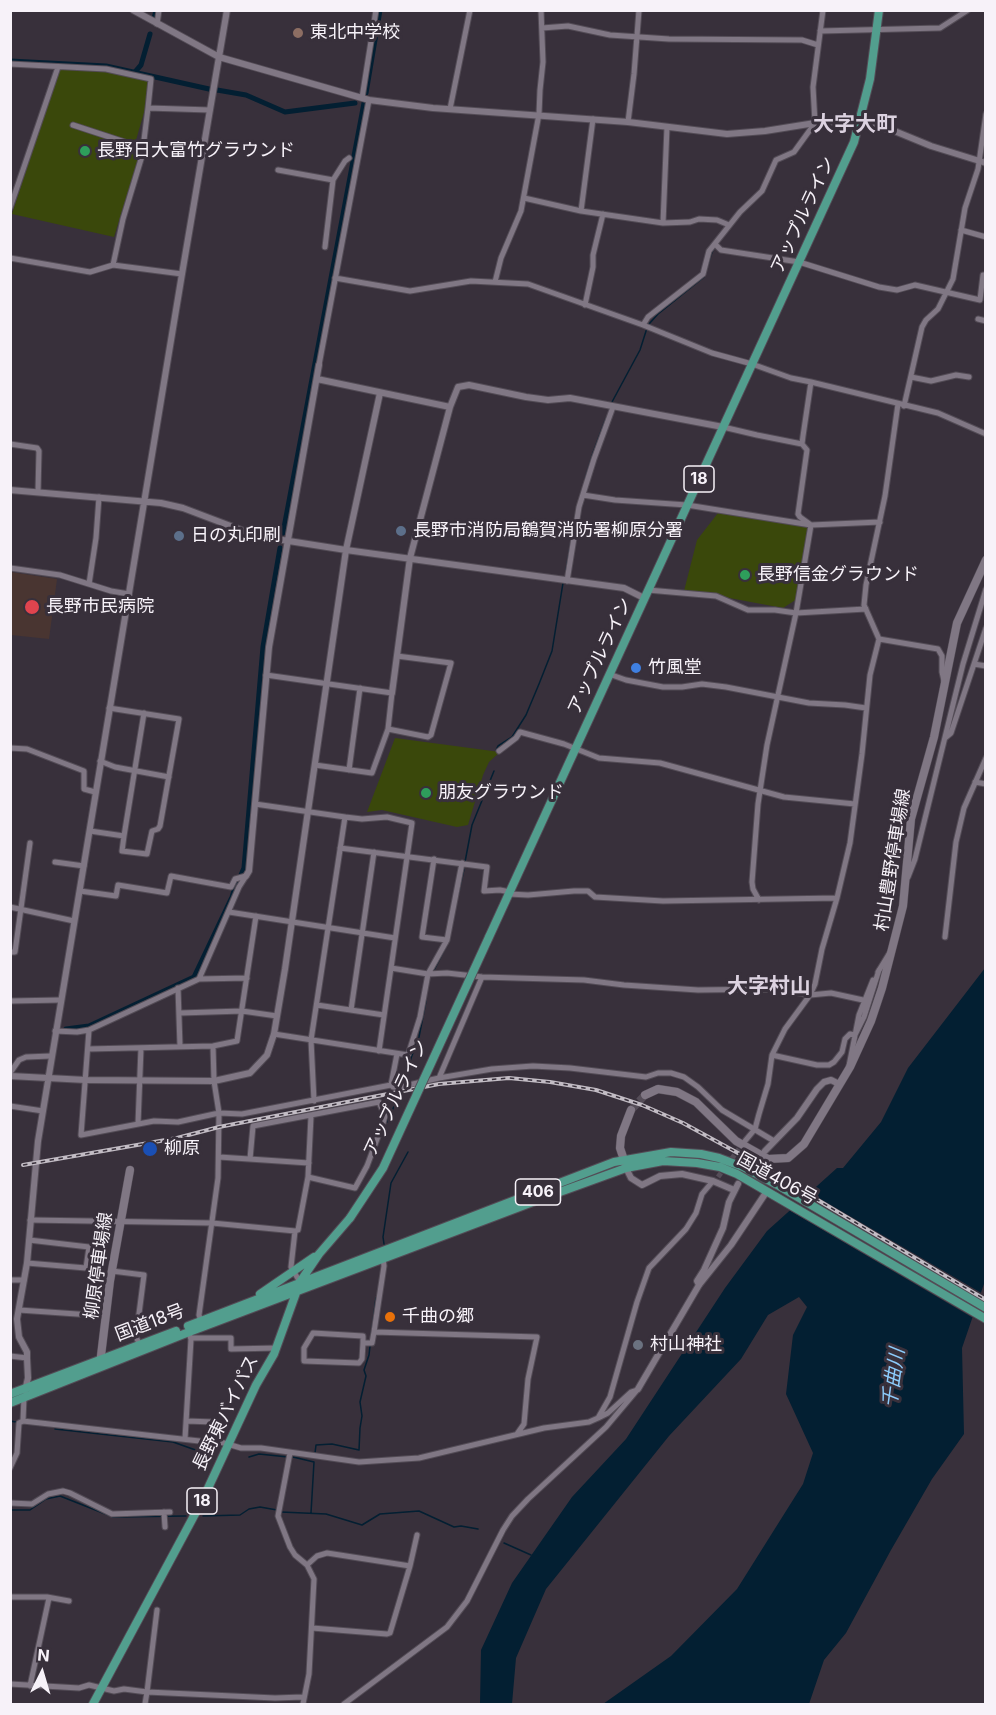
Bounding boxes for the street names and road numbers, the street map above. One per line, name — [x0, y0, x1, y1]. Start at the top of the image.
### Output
street label: アップルライン — [767, 153, 839, 277]
road number: 18 — [684, 466, 714, 492]
street label: アップルライン — [564, 594, 636, 718]
street label: 村山豊野停車場線 — [871, 787, 915, 933]
street label: アップルライン — [360, 1036, 432, 1160]
street label: 国道406号 — [733, 1148, 821, 1210]
road number: 406 — [516, 1179, 560, 1205]
street label: 柳原停車場線 — [81, 1211, 117, 1321]
street label: 国道18号 — [112, 1300, 188, 1346]
street label: 長野東バイパス — [189, 1352, 263, 1474]
road number: 18 — [187, 1488, 217, 1514]

